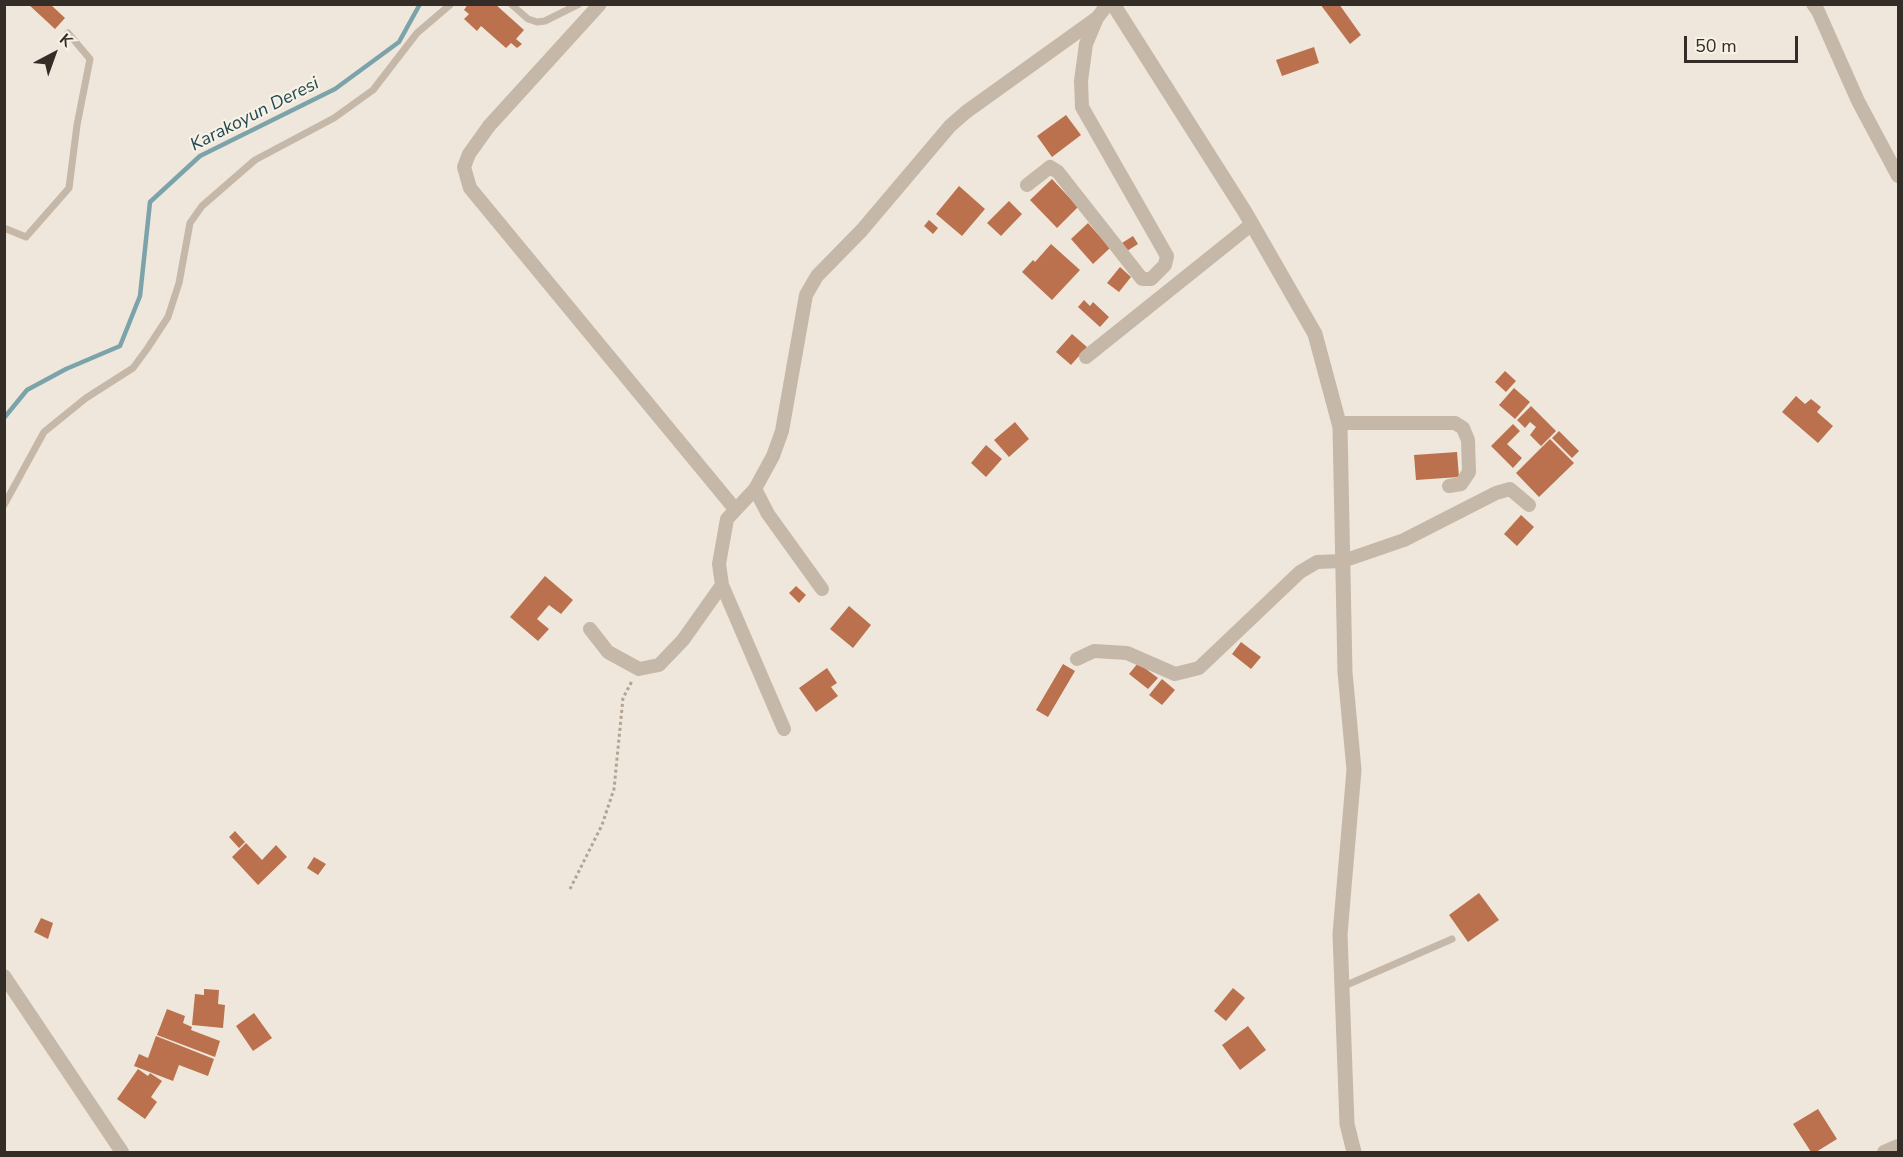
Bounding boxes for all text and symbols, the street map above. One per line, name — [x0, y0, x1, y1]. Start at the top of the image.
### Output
north arrow — [24, 24, 84, 84]
scale bar — [1687, 24, 1801, 62]
text: K — [55, 29, 77, 52]
text: 50 m — [1695, 34, 1737, 58]
water label: Karakoyun Deresi — [187, 73, 323, 157]

